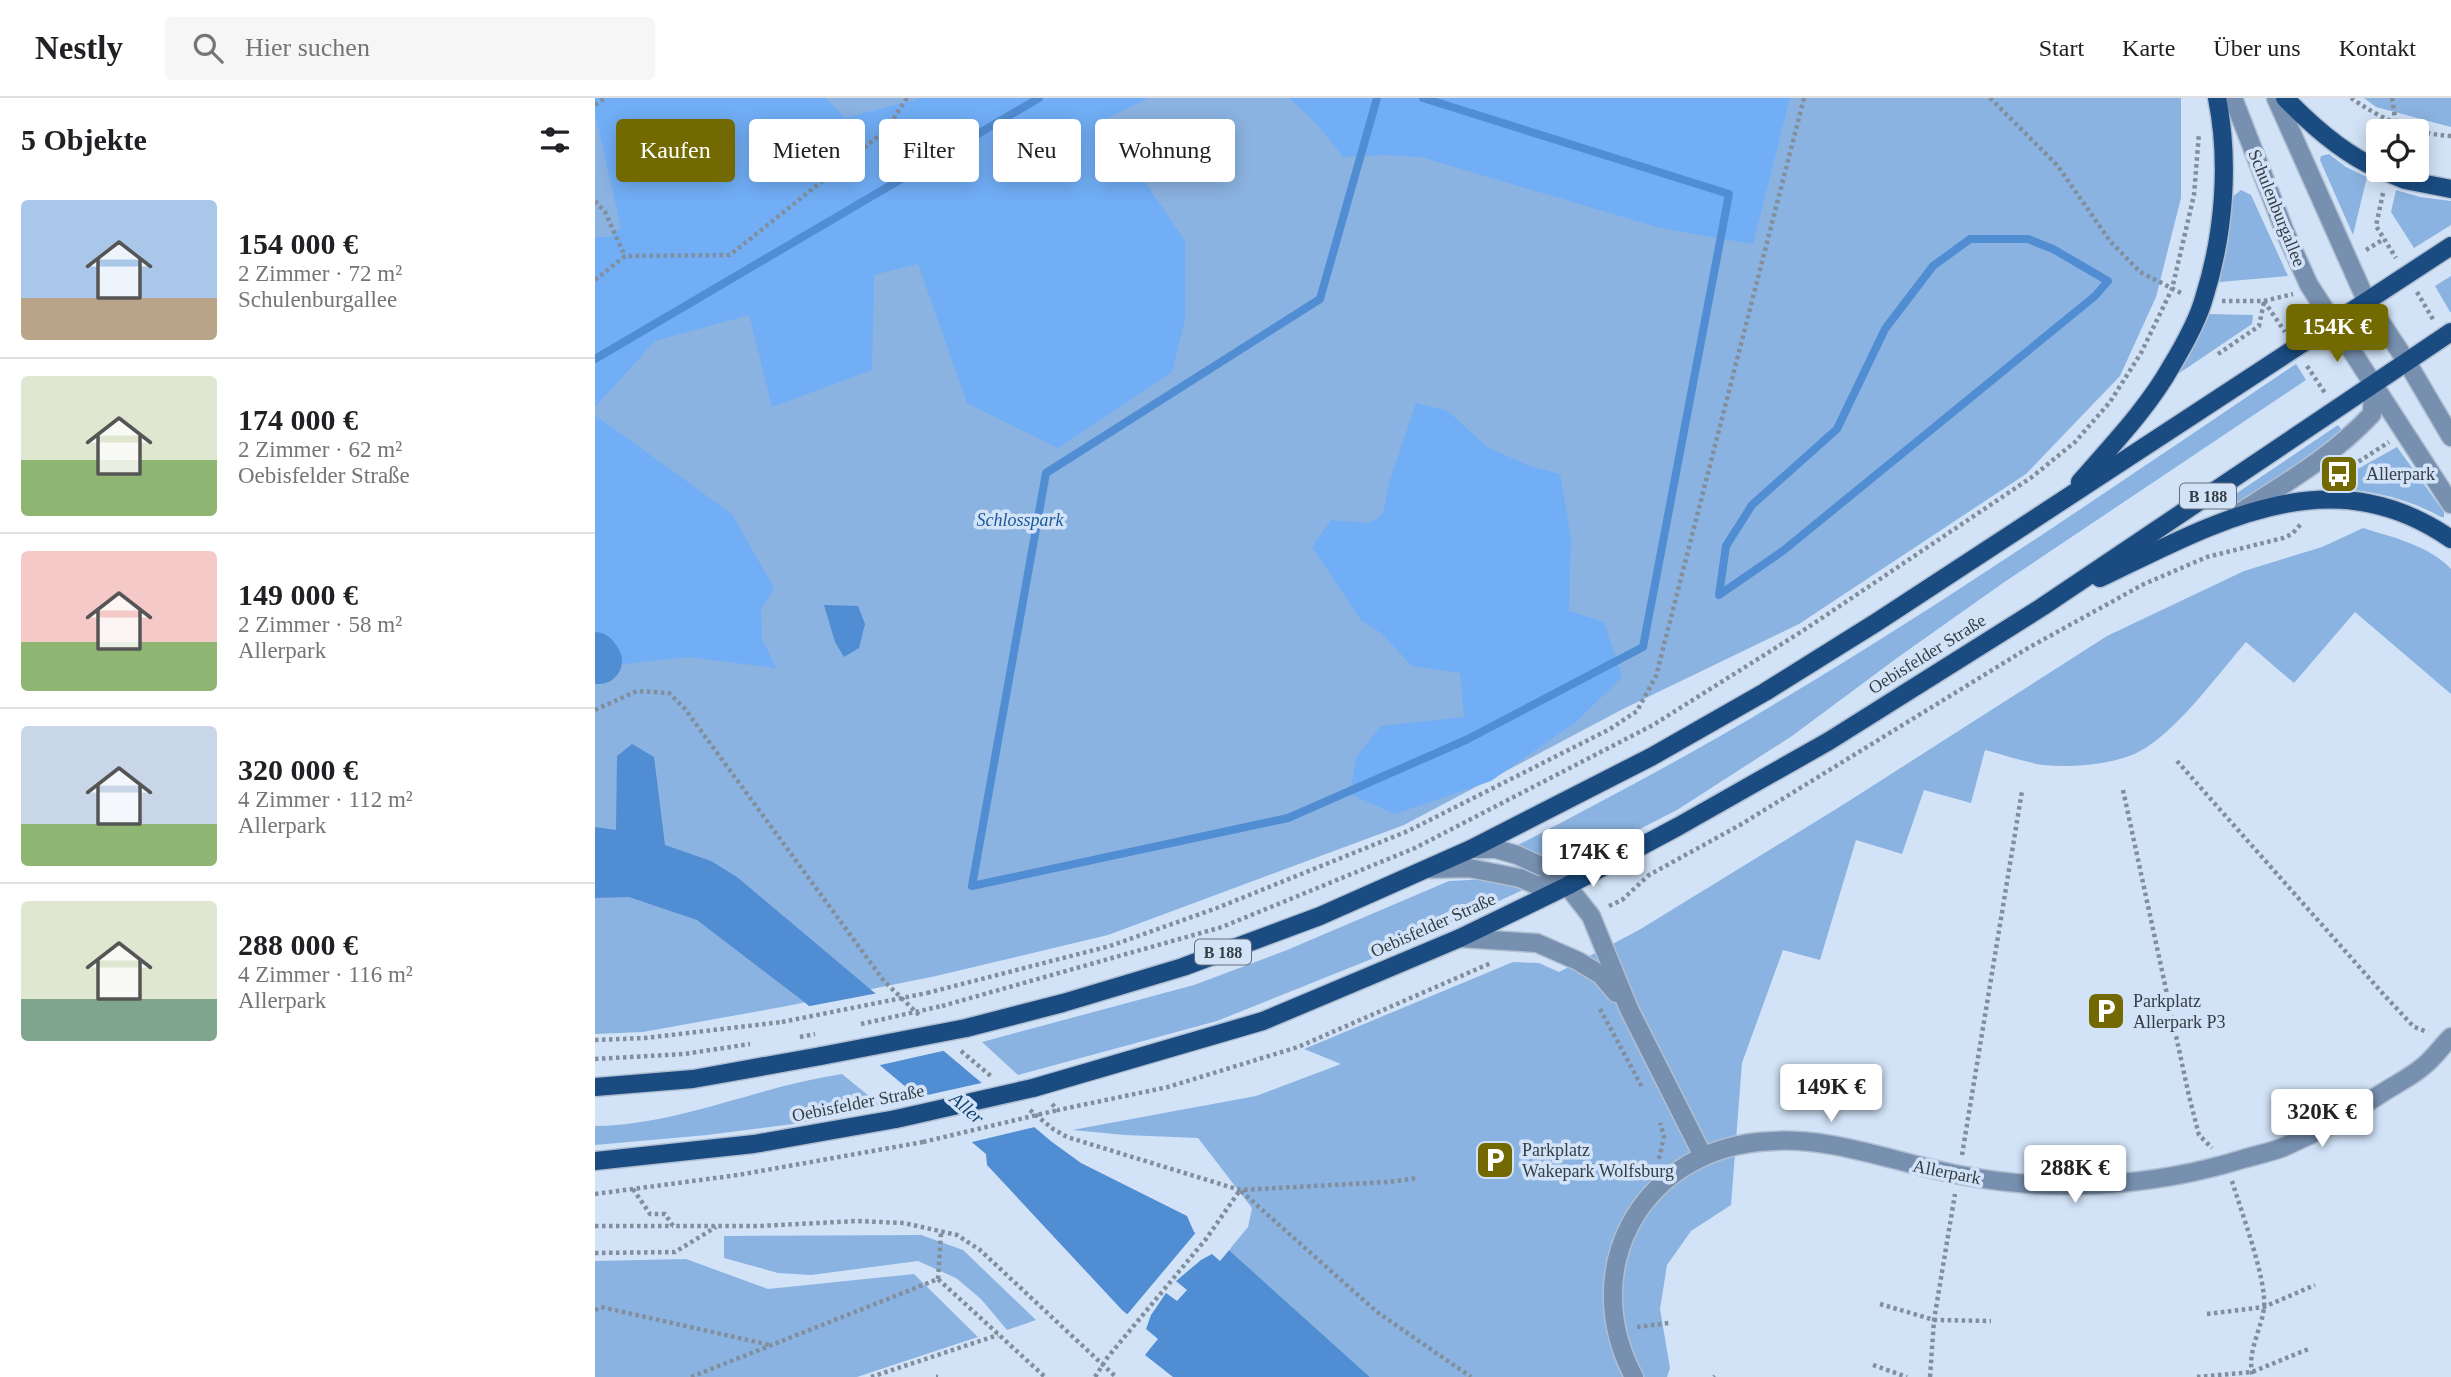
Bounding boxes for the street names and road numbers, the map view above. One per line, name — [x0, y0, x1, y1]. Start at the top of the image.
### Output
street label: Schulenburgallee — [2244, 146, 2310, 270]
road number: B 188 — [2180, 484, 2236, 508]
street label: Oebisfelder Straße — [1865, 610, 1989, 698]
street label: Oebisfelder Straße — [1368, 889, 1498, 961]
road number: B 188 — [1195, 940, 1251, 964]
street label: Oebisfelder Straße — [790, 1080, 926, 1126]
street label: Allerpark — [1911, 1156, 1983, 1188]

